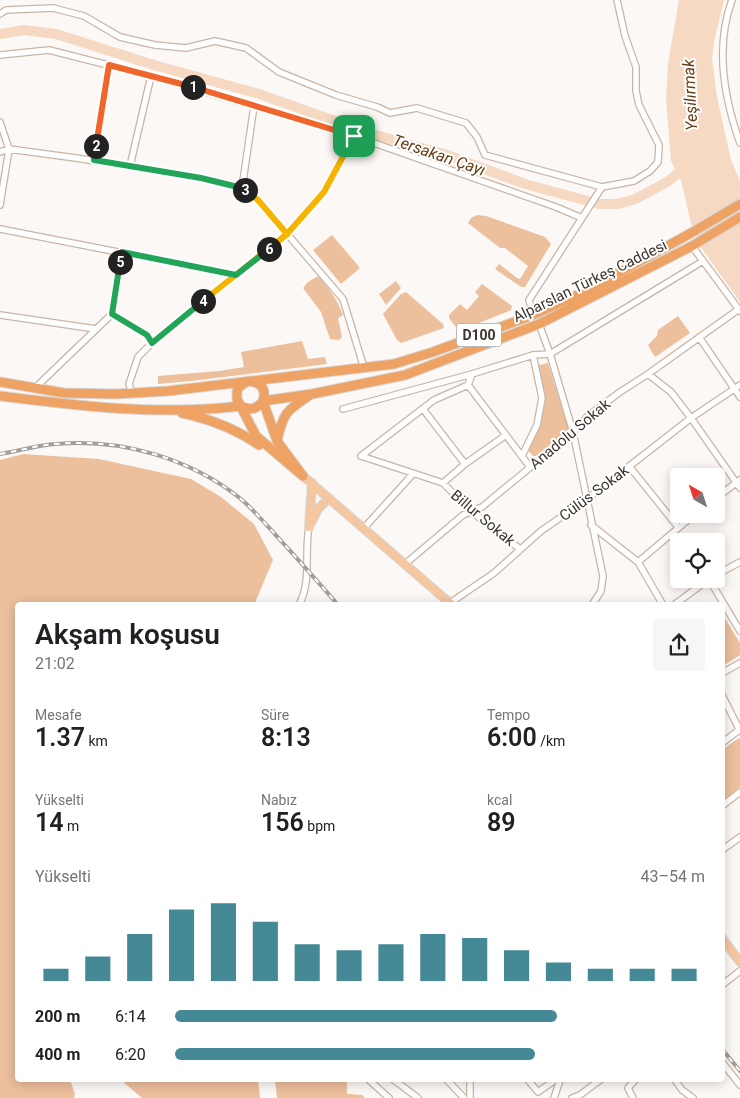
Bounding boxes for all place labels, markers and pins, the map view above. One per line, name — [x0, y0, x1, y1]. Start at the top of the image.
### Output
pin: 1 — [180, 74, 206, 100]
pin — [333, 115, 375, 157]
pin: 2 — [84, 134, 108, 158]
pin: 3 — [232, 178, 258, 202]
pin: 6 — [256, 236, 282, 262]
pin: 5 — [108, 250, 132, 274]
pin: 4 — [190, 288, 216, 314]

